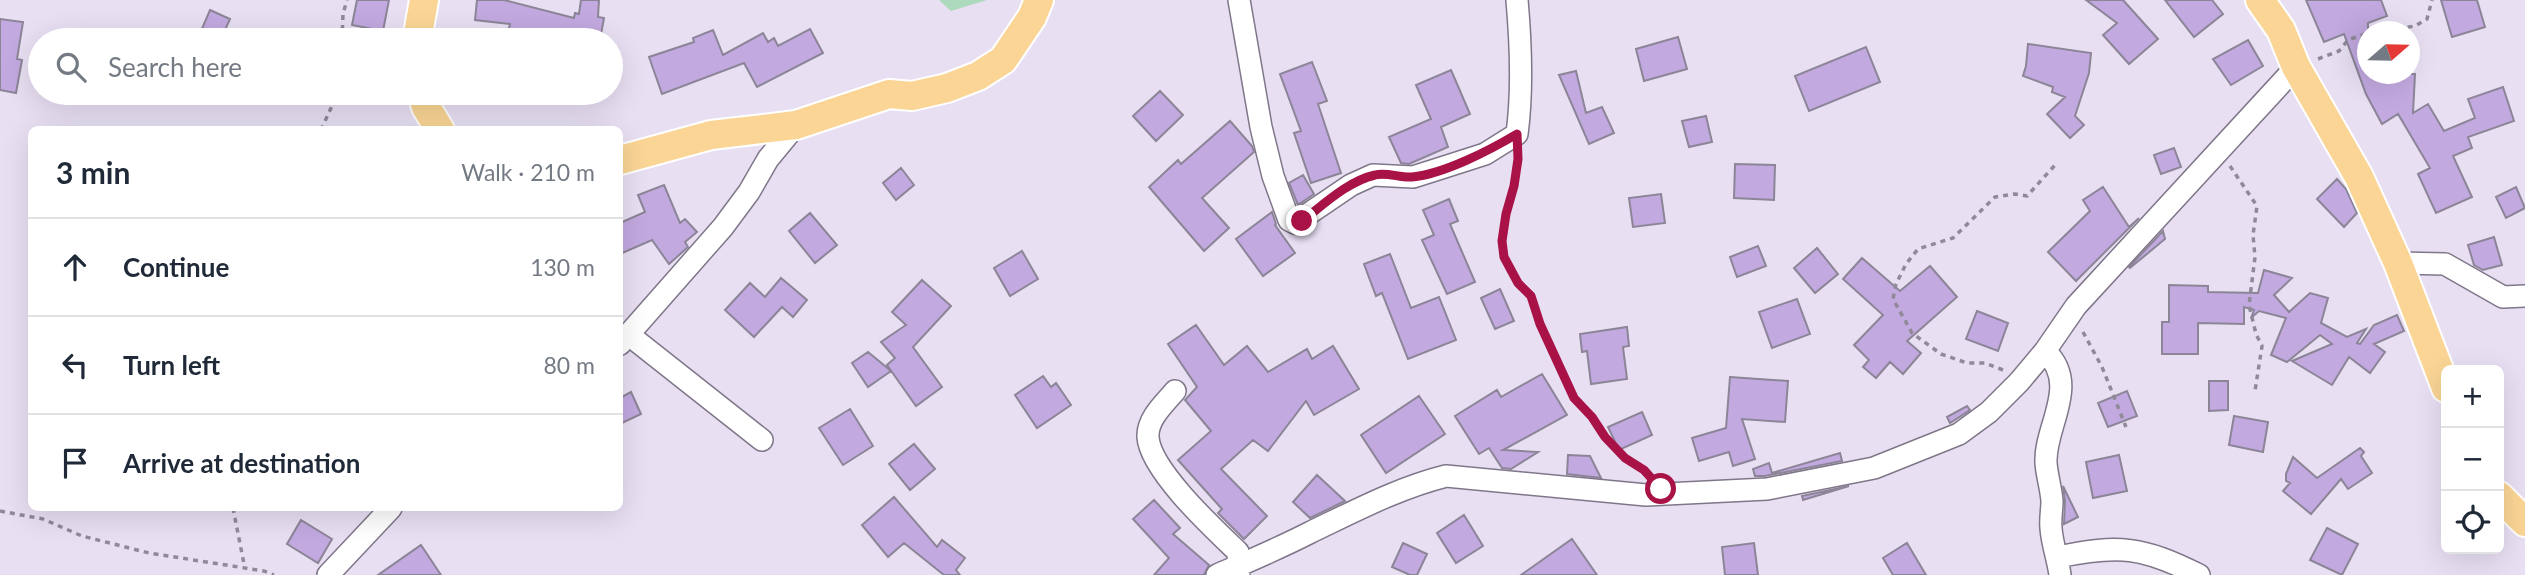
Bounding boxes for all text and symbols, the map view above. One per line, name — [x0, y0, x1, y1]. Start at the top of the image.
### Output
north arrow — [2357, 21, 2420, 84]
search box — [28, 28, 623, 105]
icon: search — [52, 48, 90, 86]
text: Search here — [108, 51, 242, 83]
text: 3 min — [56, 154, 130, 190]
text: Walk · 210 m — [461, 158, 595, 186]
route end — [1286, 205, 1317, 236]
icon: ahead — [56, 248, 94, 286]
text: Continue — [123, 251, 229, 283]
text: 130 m — [530, 253, 595, 281]
icon: left — [56, 346, 94, 384]
text: Turn left — [123, 349, 220, 381]
text: 80 m — [544, 351, 595, 379]
map controls — [2441, 365, 2504, 554]
button: + — [2441, 365, 2504, 428]
button: − — [2441, 428, 2504, 491]
icon: arrive — [56, 444, 94, 482]
text: Arrive at destination — [123, 447, 360, 479]
route start — [1645, 473, 1676, 504]
button: locate — [2441, 491, 2504, 554]

